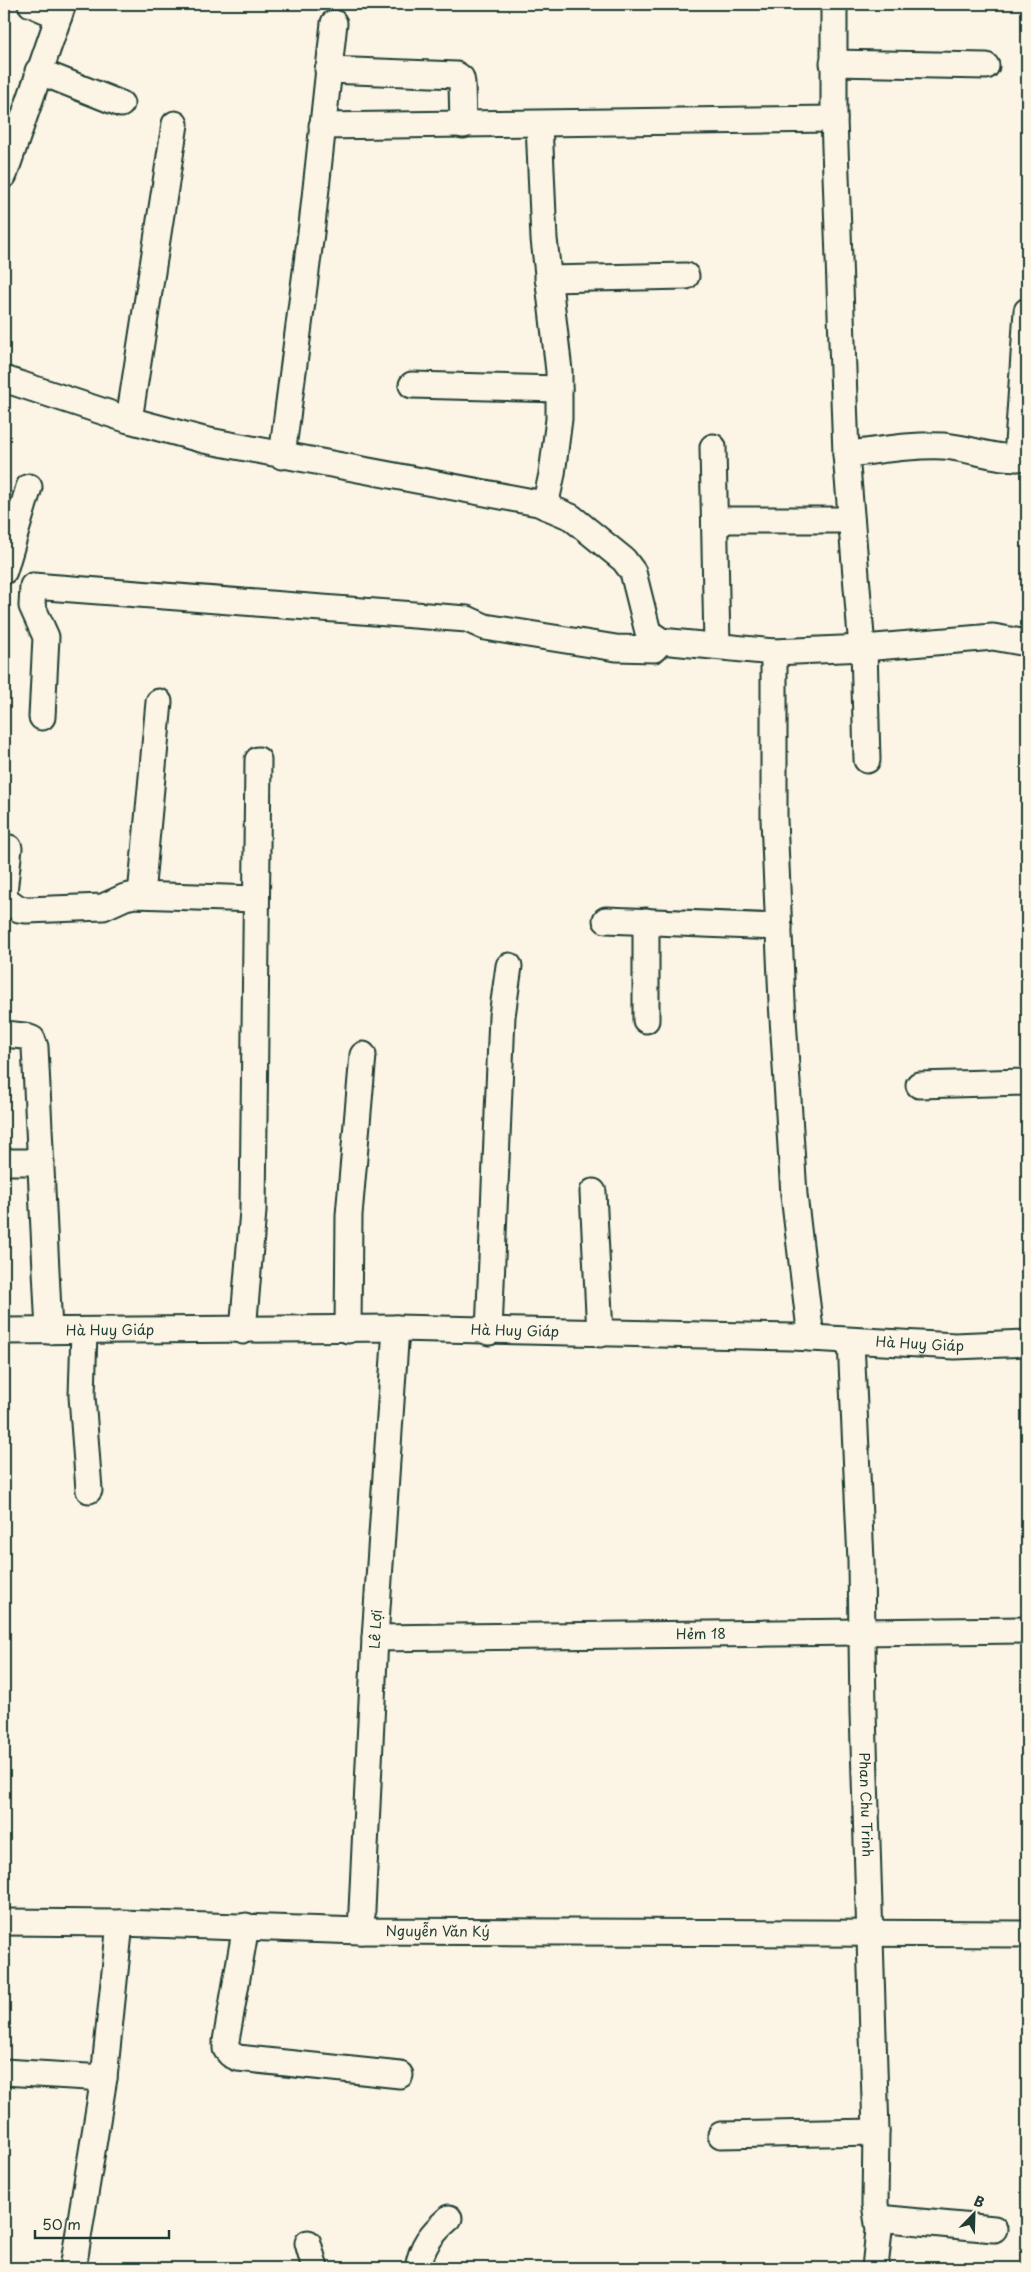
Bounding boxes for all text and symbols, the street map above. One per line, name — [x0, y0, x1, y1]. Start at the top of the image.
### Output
street label: Hà Huy Giáp — [66, 1319, 154, 1341]
street label: Hà Huy Giáp — [471, 1319, 559, 1342]
street label: Hà Huy Giáp — [875, 1331, 964, 1356]
street label: Lê Lợi — [363, 1609, 387, 1650]
street label: Hẻm 18 — [676, 1623, 726, 1644]
street label: Phan Chu Trinh — [854, 1752, 878, 1857]
street label: Nguyễn Văn Ký — [386, 1920, 490, 1942]
north arrow — [948, 2190, 998, 2240]
text: B — [971, 2190, 988, 2213]
scale bar — [35, 2207, 169, 2239]
text: 50 m — [42, 2212, 81, 2235]

